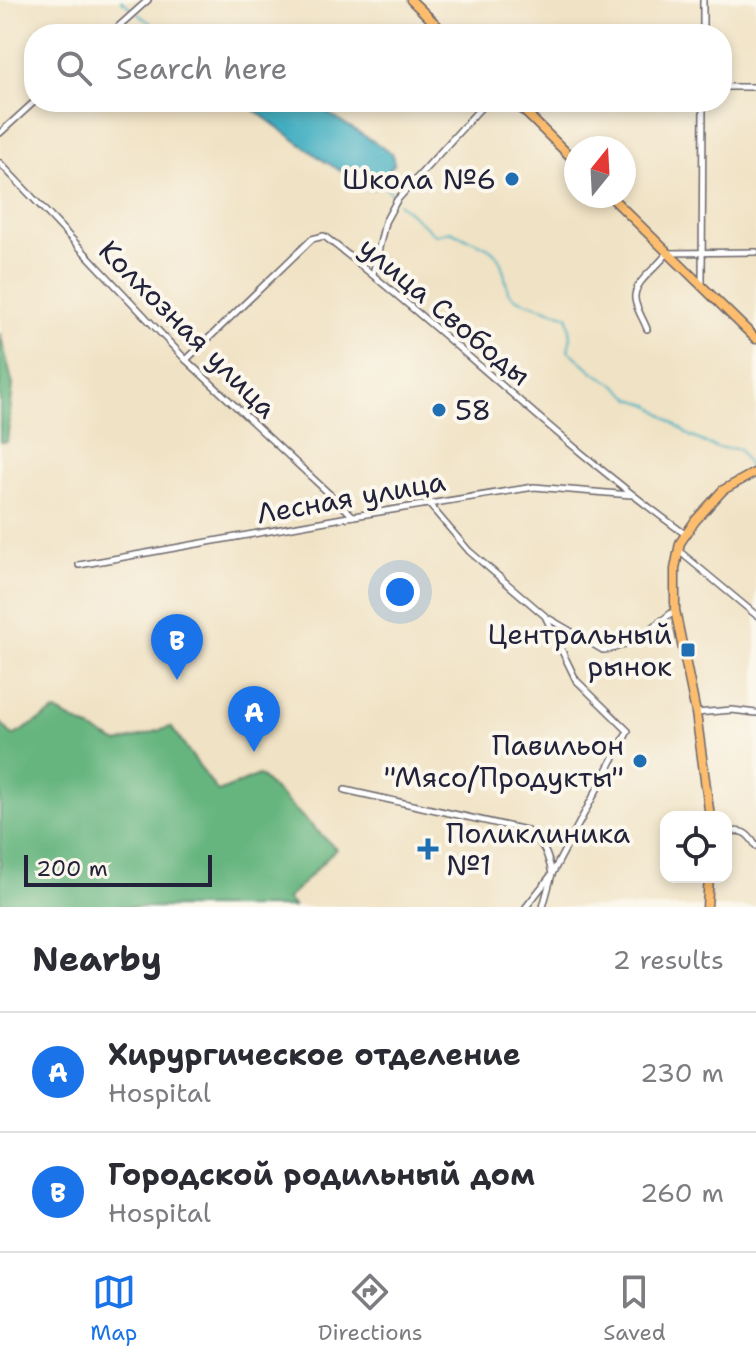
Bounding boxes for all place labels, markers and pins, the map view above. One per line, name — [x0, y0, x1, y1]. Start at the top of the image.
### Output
place label: Школа №6 — [342, 160, 496, 198]
marker: Школа №6 — [503, 170, 521, 188]
place label: 58 — [455, 391, 491, 429]
marker: 58 — [430, 401, 448, 419]
pin: B — [151, 614, 203, 680]
place label: Центральный рынок — [488, 615, 672, 685]
marker: Центральный рынок — [679, 641, 697, 659]
pin: A — [228, 686, 280, 752]
place label: Павильон "Мясо/Продукты" — [384, 726, 624, 796]
marker: Павильон "Мясо/Продукты" — [631, 752, 649, 770]
place label: Поликлиника №1 — [446, 814, 630, 884]
marker: Поликлиника №1 — [417, 838, 439, 860]

